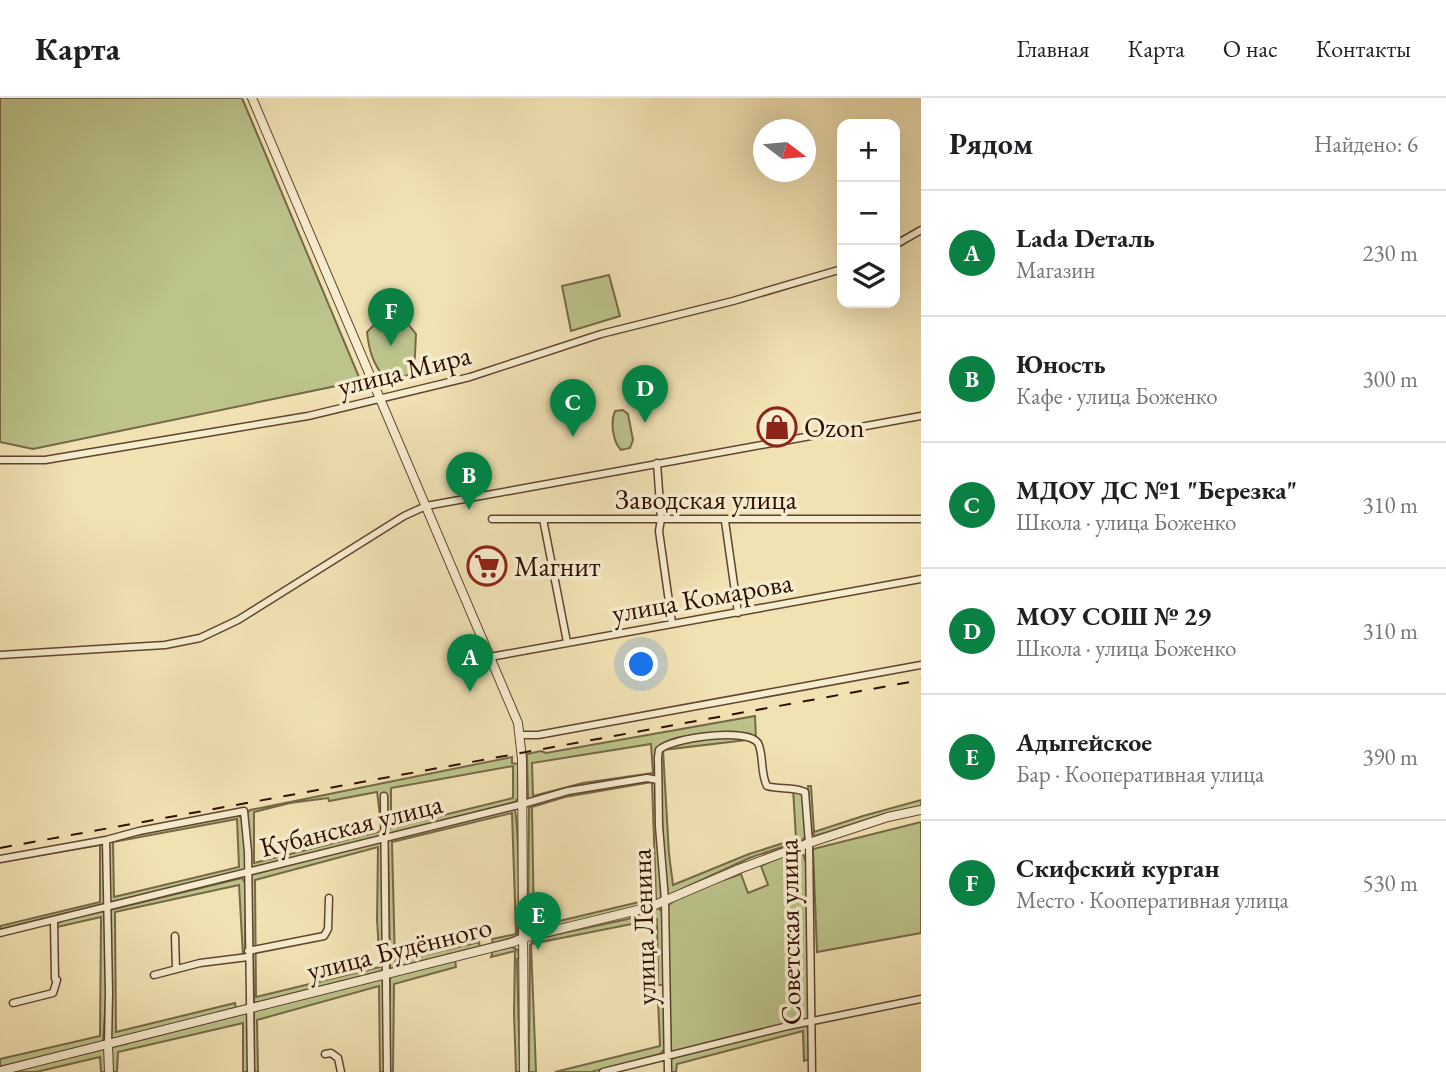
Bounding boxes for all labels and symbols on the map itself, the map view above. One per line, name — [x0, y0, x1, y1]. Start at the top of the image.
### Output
north arrow — [753, 119, 816, 182]
pin: F — [368, 288, 414, 346]
street label: улица Мира — [334, 336, 475, 404]
pin: D — [622, 365, 668, 423]
pin: C — [550, 379, 596, 437]
shop icon: Ozon — [756, 406, 798, 448]
place label: Ozon — [804, 409, 865, 445]
pin: B — [446, 452, 492, 510]
street label: Заводская улица — [615, 481, 798, 517]
supermarket icon: Магнит — [466, 545, 508, 587]
place label: Магнит — [514, 548, 601, 584]
street label: улица Комарова — [609, 563, 796, 631]
pin: A — [447, 634, 493, 692]
your location — [624, 647, 658, 681]
street label: Кубанская улица — [256, 785, 447, 865]
street label: Советская улица — [769, 838, 809, 1026]
street label: улица Ленина — [622, 847, 664, 1006]
pin: E — [515, 892, 561, 950]
street label: улица Будённого — [303, 908, 495, 988]

